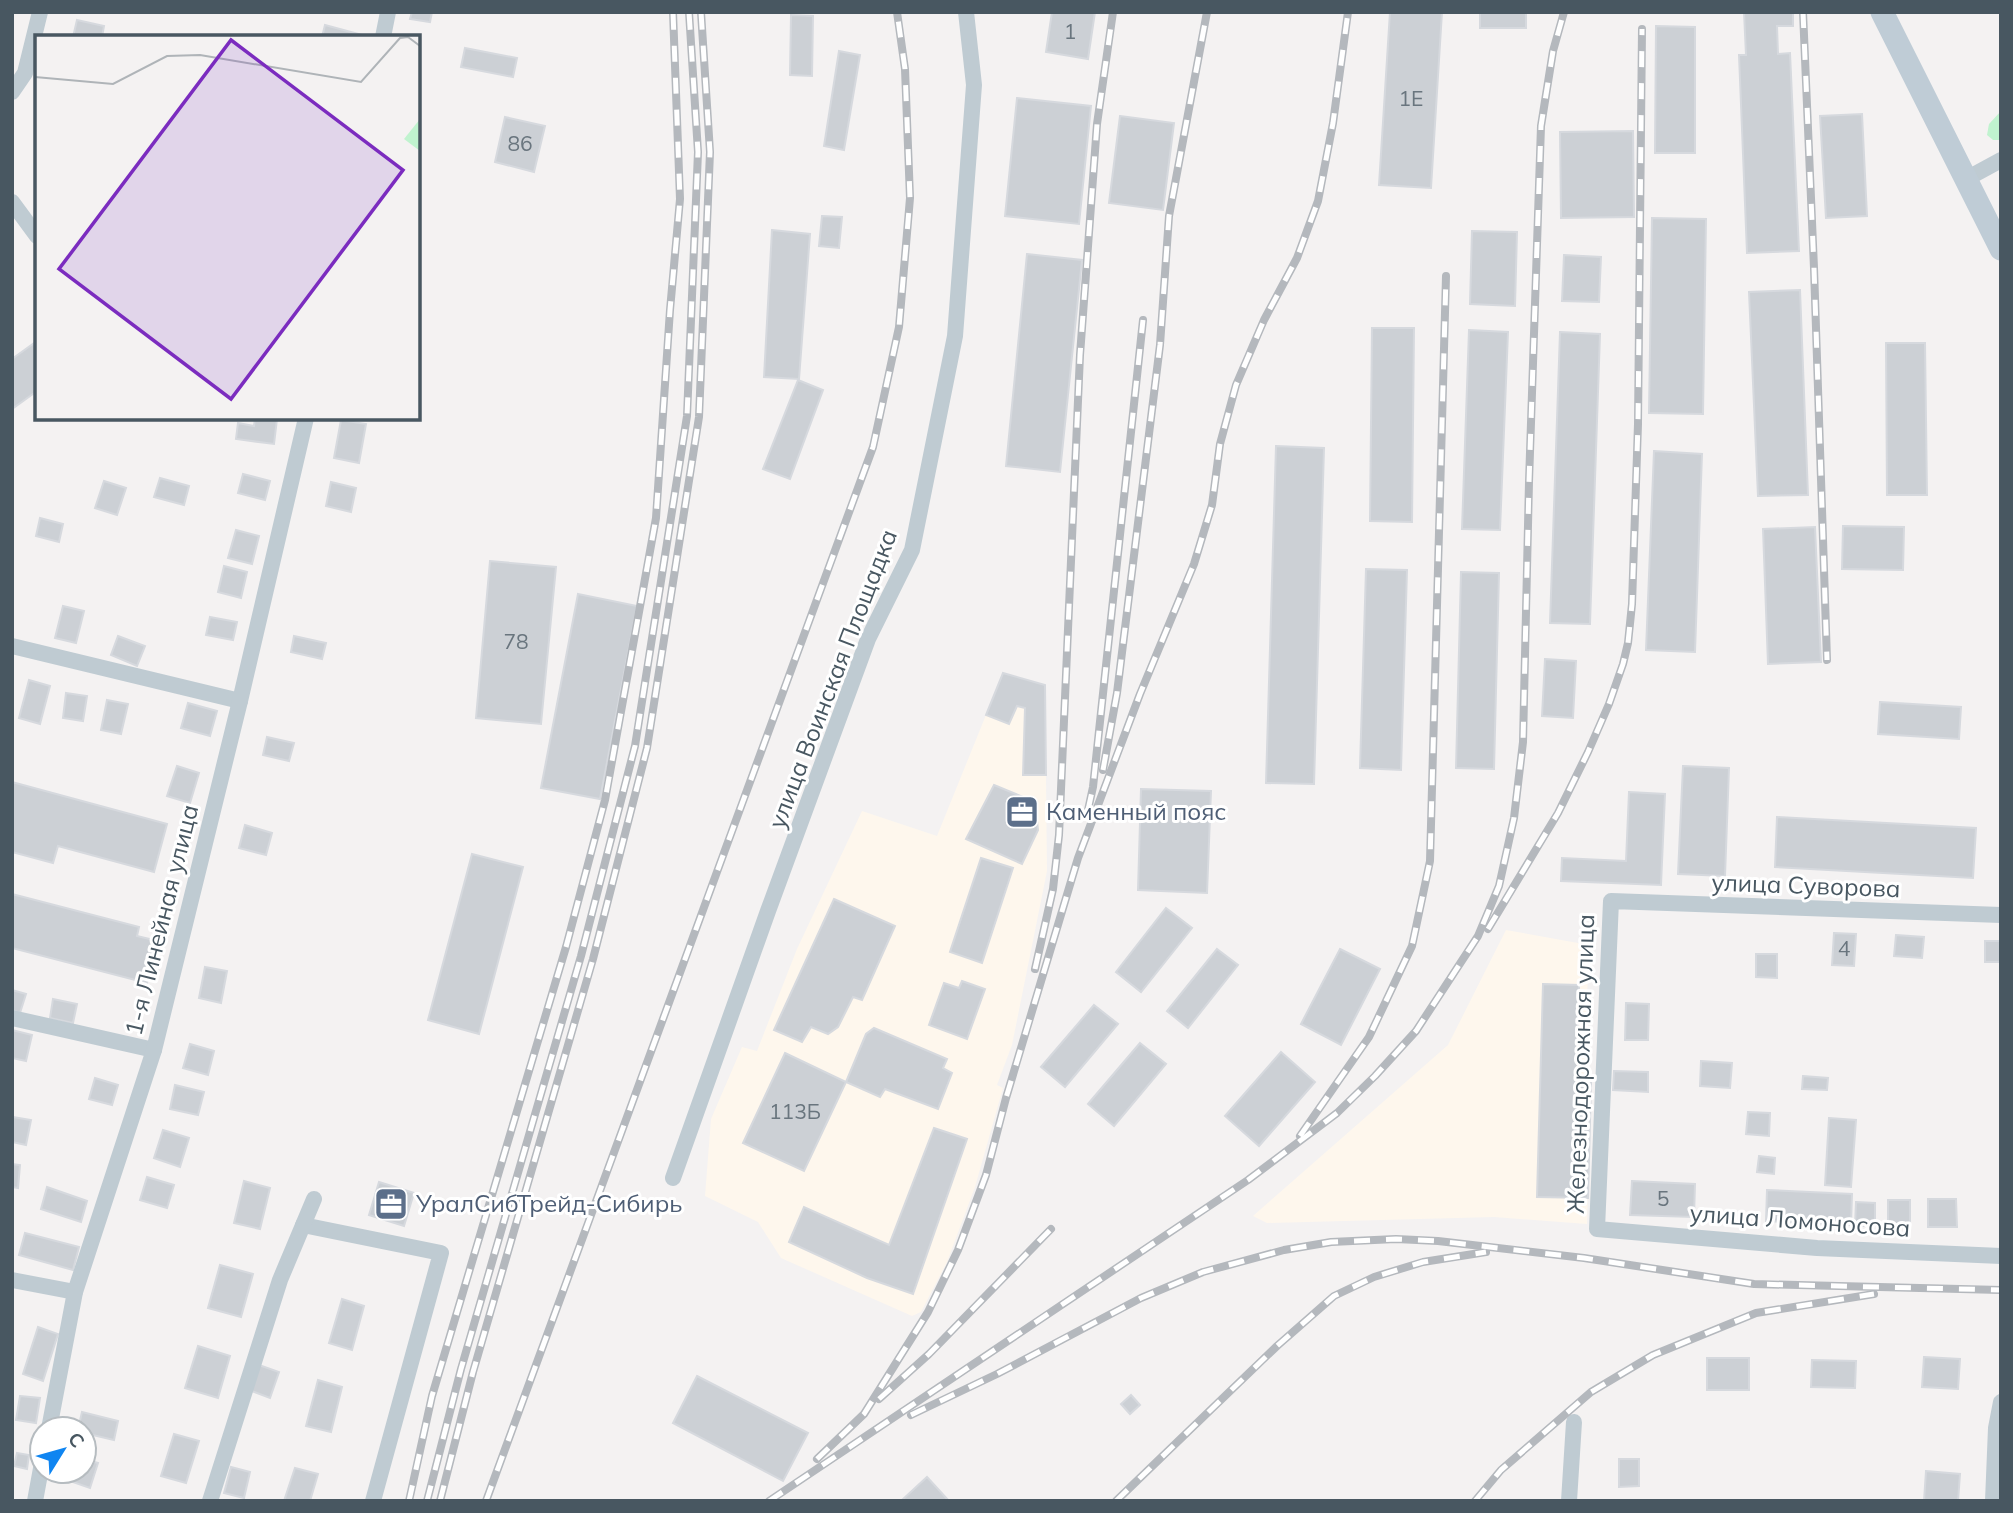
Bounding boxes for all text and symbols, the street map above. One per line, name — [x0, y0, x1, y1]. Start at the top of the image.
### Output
house number: 1 — [1064, 18, 1076, 44]
inset map — [35, 35, 420, 420]
house number: 1Е — [1399, 85, 1423, 111]
house number: 86 — [507, 130, 533, 156]
street label: улица Воинская Площадка — [761, 525, 903, 832]
house number: 78 — [503, 628, 529, 654]
office icon: Каменный пояс — [1003, 793, 1041, 831]
place label: Каменный пояс — [1046, 796, 1226, 826]
street label: 1-я Линейная улица — [118, 801, 204, 1038]
street label: улица Суворова — [1711, 867, 1901, 903]
street label: Железнодорожная улица — [1560, 914, 1600, 1214]
house number: 4 — [1838, 935, 1851, 961]
house number: 113Б — [769, 1098, 821, 1124]
office icon: УралСибТрейд-Сибирь — [372, 1185, 410, 1223]
house number: 5 — [1657, 1185, 1669, 1211]
place label: УралСибТрейд-Сибирь — [415, 1188, 682, 1218]
street label: улица Ломоносова — [1689, 1197, 1911, 1243]
north arrow — [28, 1415, 98, 1485]
text: С — [63, 1427, 90, 1452]

